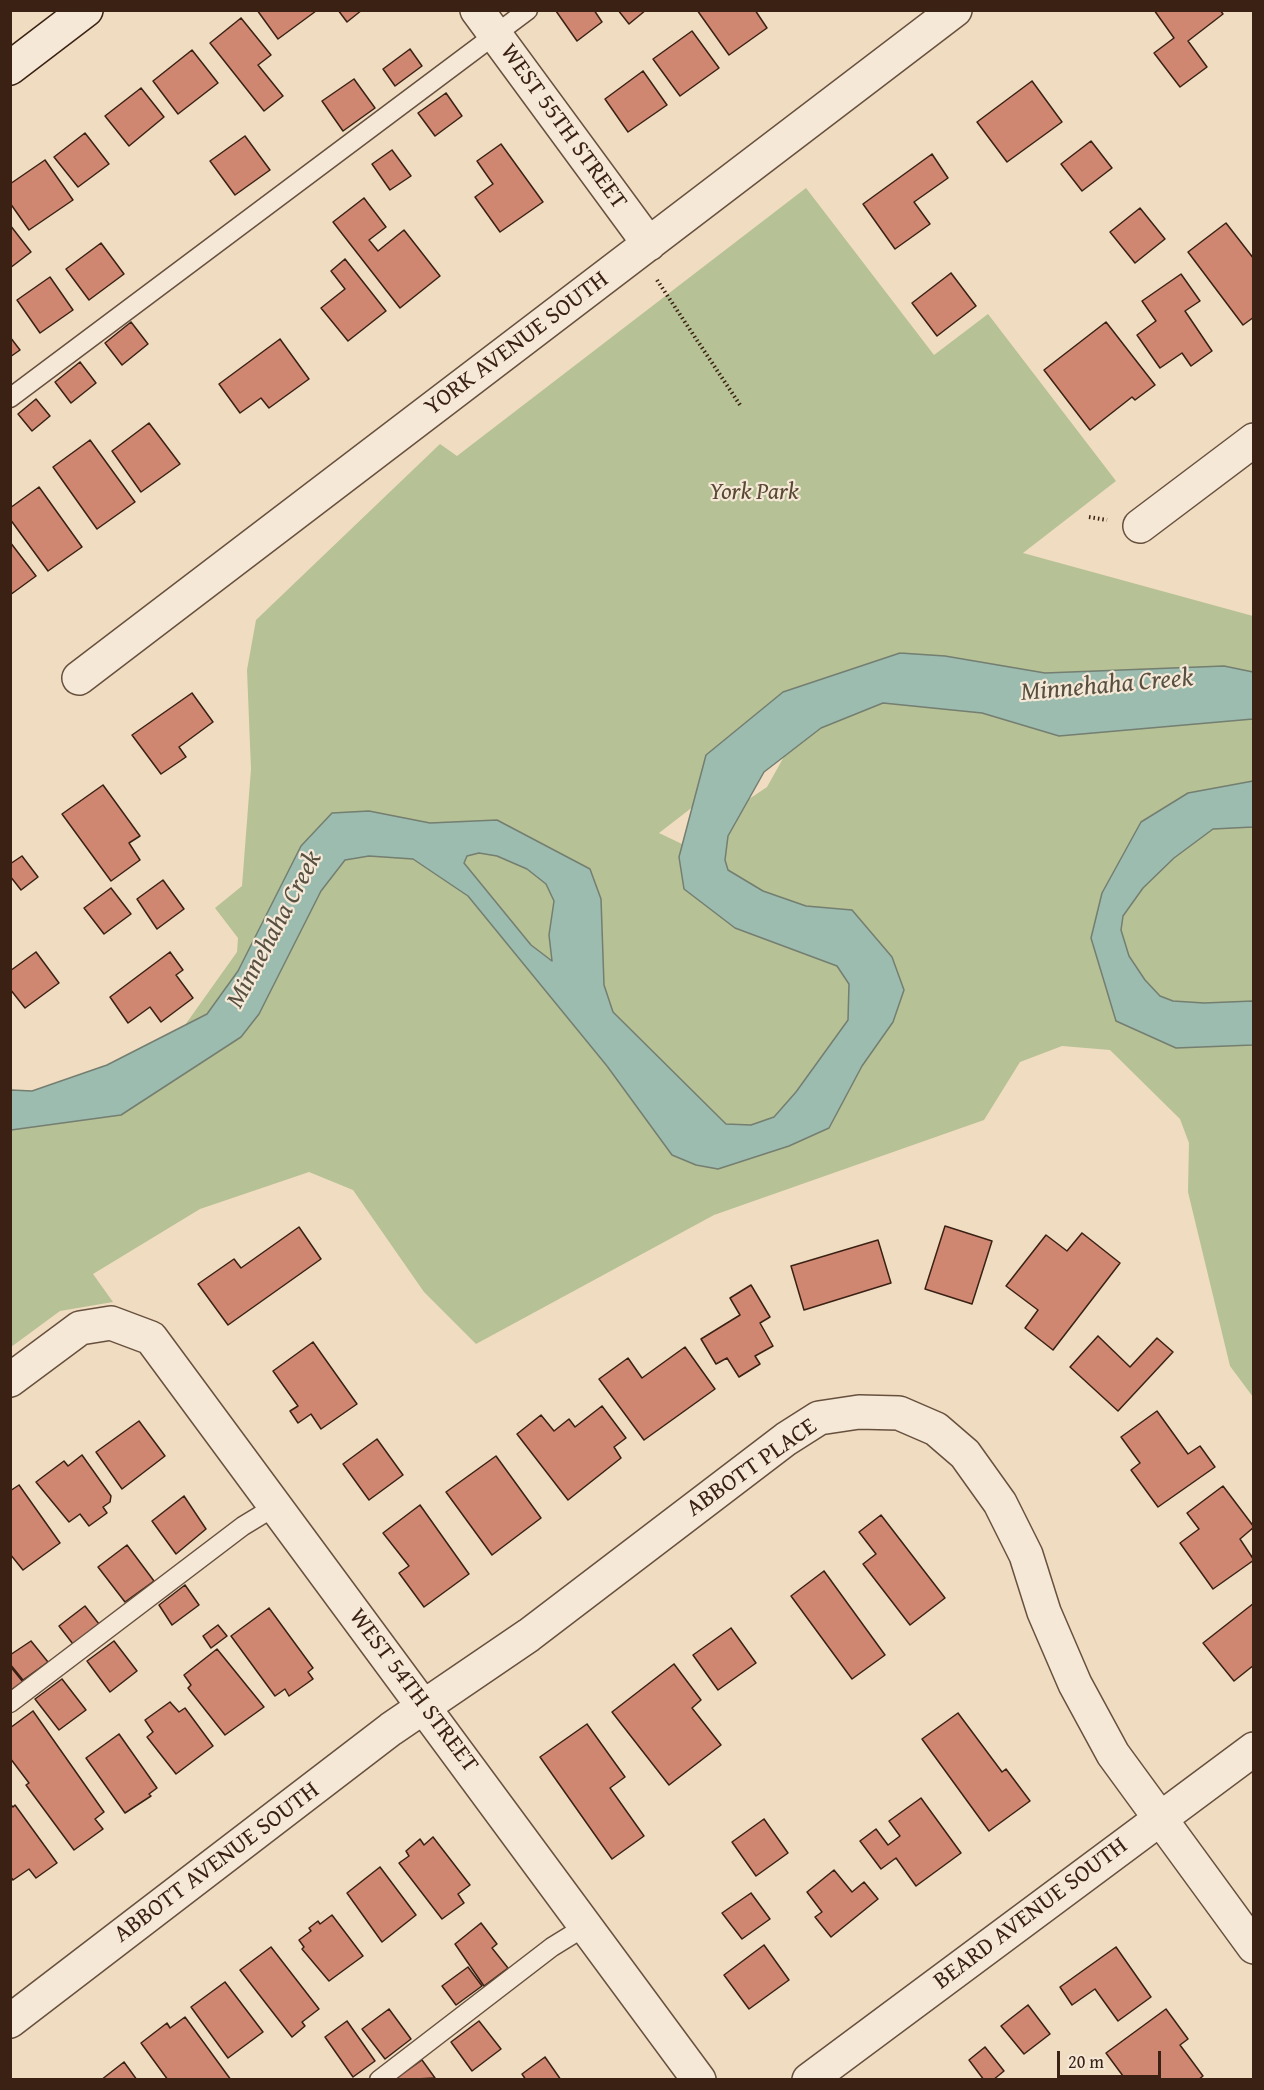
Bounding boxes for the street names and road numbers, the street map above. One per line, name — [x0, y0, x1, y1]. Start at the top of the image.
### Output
street label: WEST 55TH STREET — [493, 39, 633, 215]
street label: YORK AVENUE SOUTH — [420, 266, 614, 422]
street label: ABBOTT PLACE — [681, 1412, 823, 1524]
street label: WEST 54TH STREET — [342, 1603, 484, 1779]
street label: ABBOTT AVENUE SOUTH — [109, 1776, 325, 1950]
street label: BEARD AVENUE SOUTH — [929, 1832, 1133, 1996]

